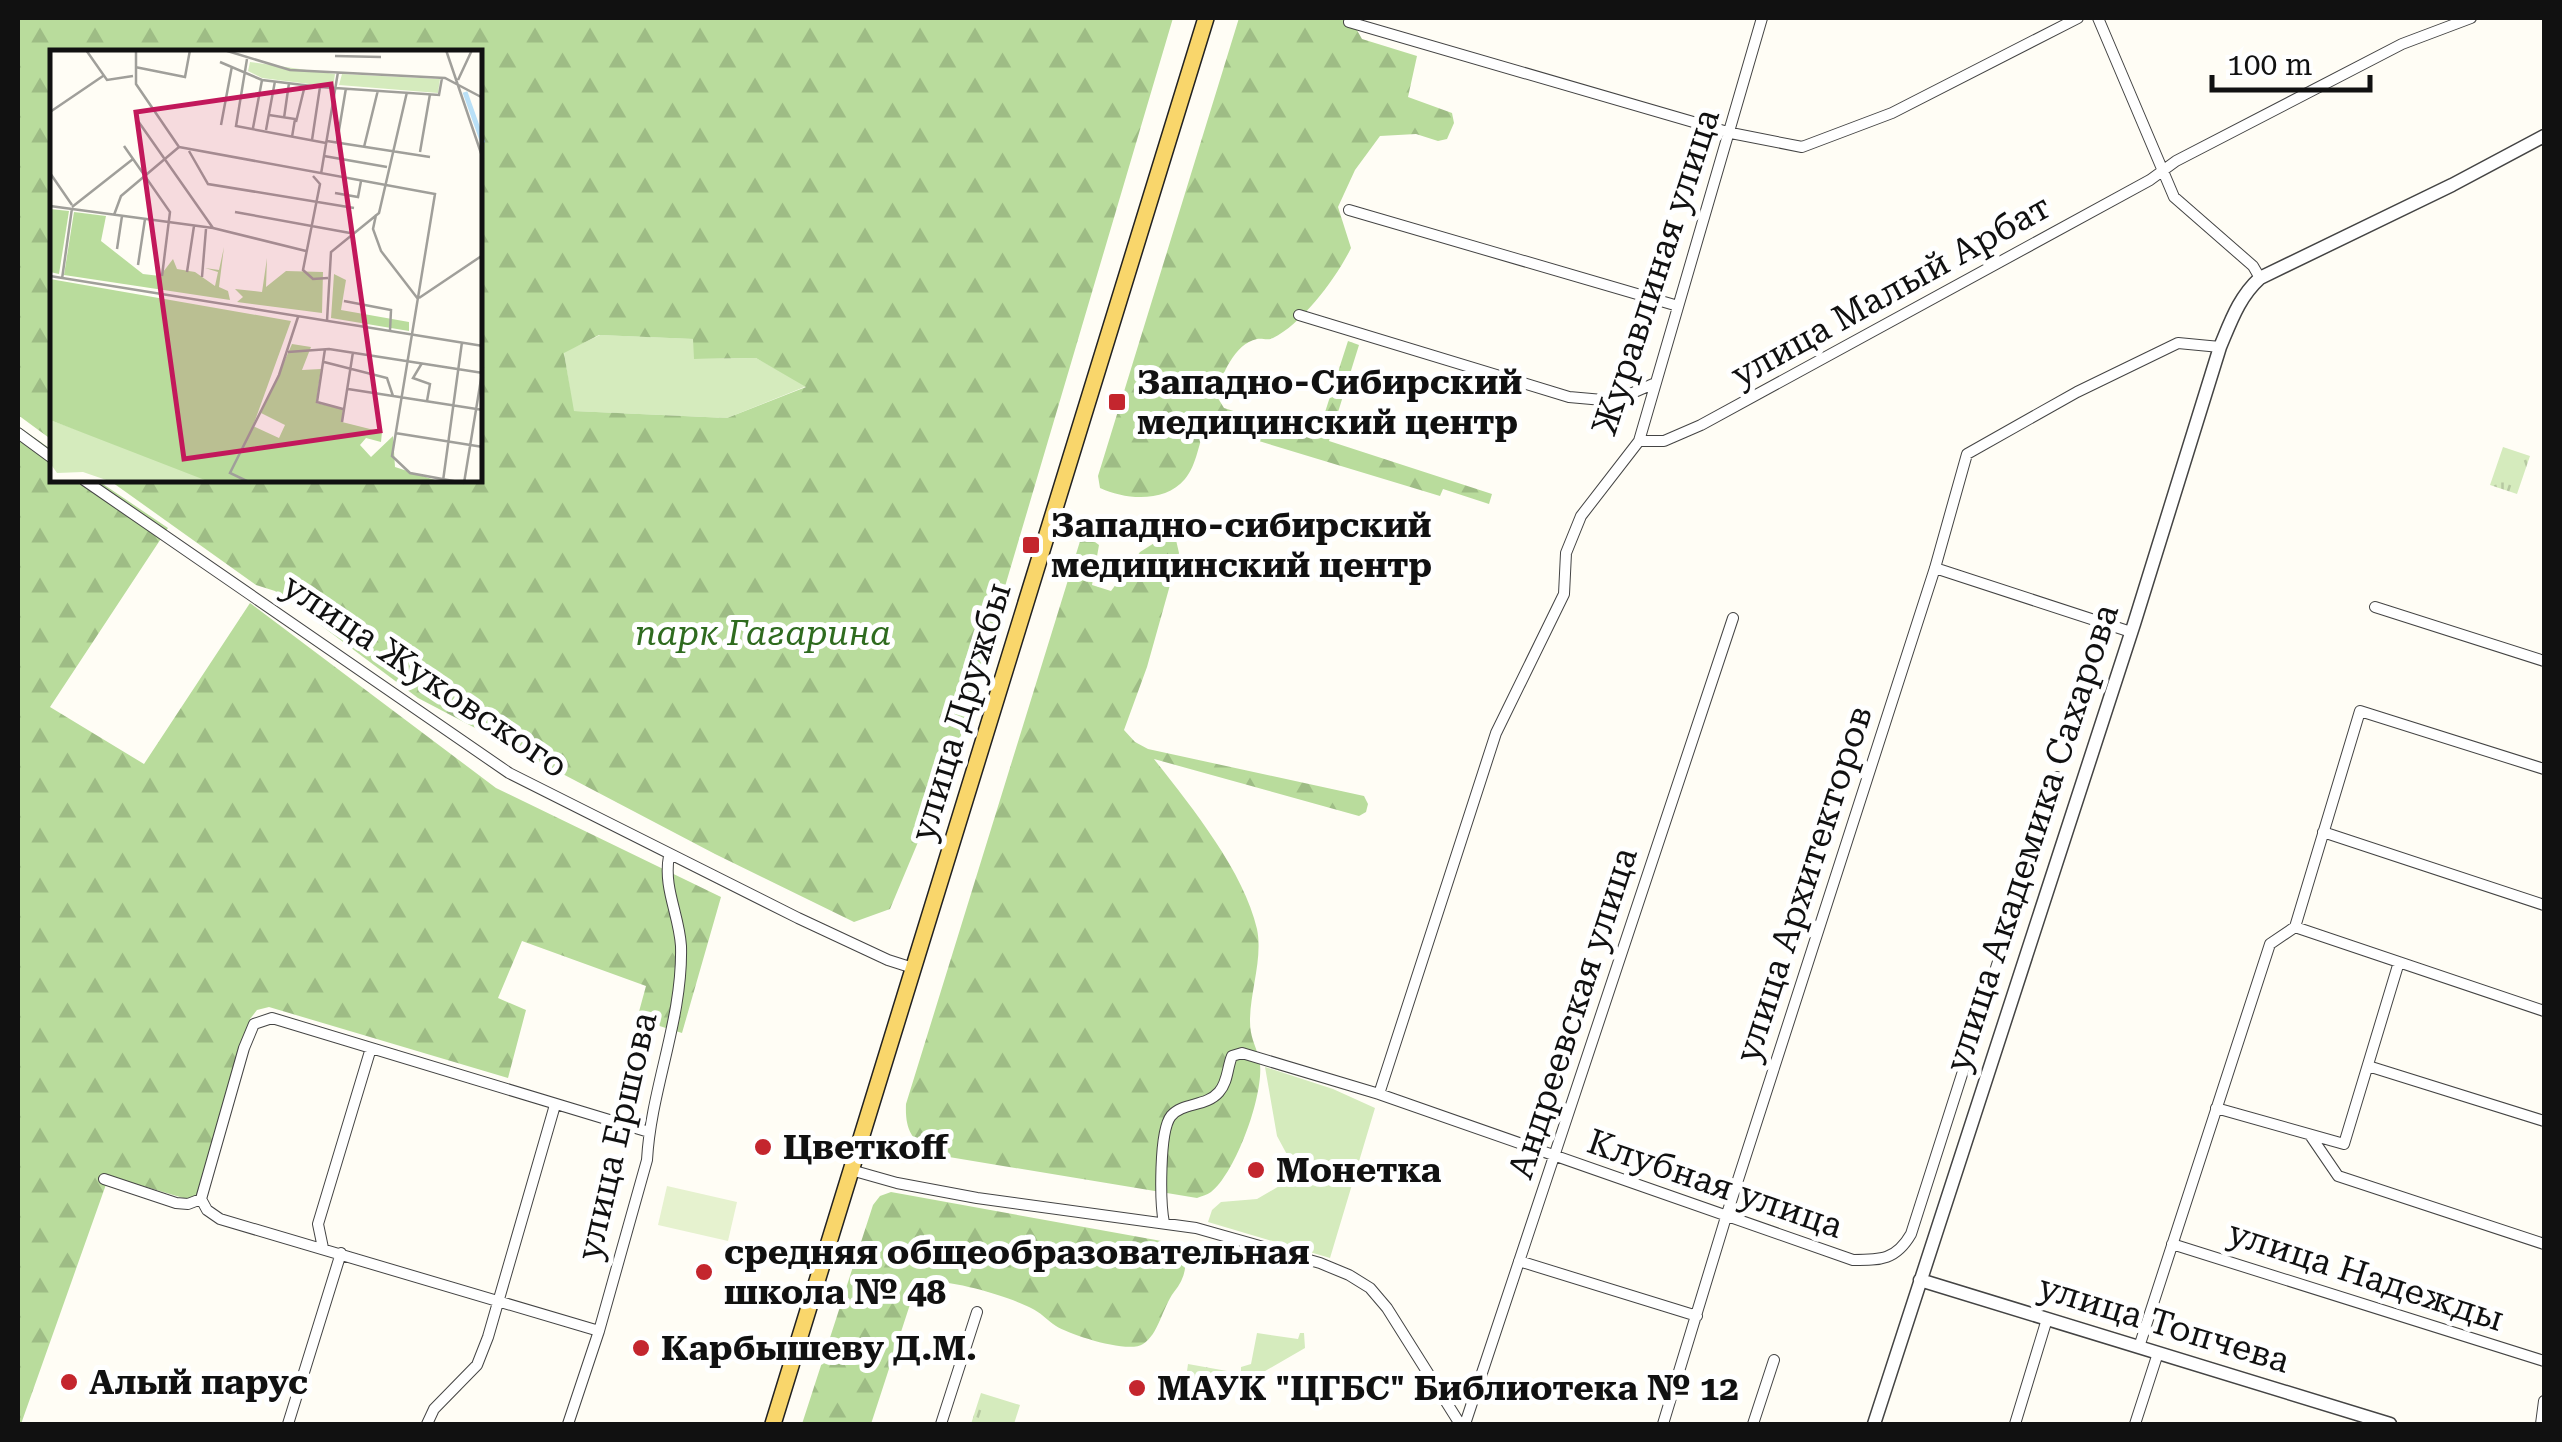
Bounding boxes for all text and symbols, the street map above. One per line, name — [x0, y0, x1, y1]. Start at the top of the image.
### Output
scale bar — [2212, 30, 2370, 92]
text: 100 m — [2227, 47, 2312, 82]
inset map — [50, 50, 482, 482]
street label: Журавлиная улица — [1584, 104, 1728, 440]
street label: улица Малый Арбат — [1724, 186, 2058, 396]
place label: Западно-Сибирский медицинский центр — [1137, 362, 1522, 443]
marker: Западно-Сибирский медицинский центр — [1106, 391, 1128, 413]
place label: Западно-сибирский медицинский центр — [1051, 505, 1432, 586]
marker: Западно-сибирский медицинский центр — [1020, 534, 1042, 556]
street label: улица Жуковского — [275, 565, 575, 787]
street label: улица Дружбы — [902, 578, 1020, 846]
street label: улица Академика Сахарова — [1937, 599, 2127, 1077]
park label: парк Гагарина — [635, 613, 891, 654]
street label: улица Архитекторов — [1727, 701, 1881, 1067]
street label: Андреевская улица — [1500, 842, 1646, 1184]
street label: улица Ершова — [569, 1008, 665, 1264]
street label: Клубная улица — [1582, 1121, 1848, 1247]
place label: Цветкоff — [783, 1127, 949, 1168]
marker: Цветкоff — [752, 1136, 774, 1158]
place label: Монетка — [1276, 1150, 1442, 1191]
marker: Монетка — [1245, 1159, 1267, 1181]
street label: улица Надежды — [2223, 1212, 2509, 1340]
place label: средняя общеобразовательная школа № 48 — [724, 1232, 1310, 1313]
marker: средняя общеобразовательная школа № 48 — [693, 1261, 715, 1283]
street label: улица Топчева — [2034, 1266, 2295, 1382]
place label: Карбышеву Д.М. — [661, 1328, 977, 1369]
marker: Карбышеву Д.М. — [630, 1337, 652, 1359]
place label: Алый парус — [89, 1362, 308, 1403]
place label: МАУК "ЦГБС" Библиотека № 12 — [1157, 1368, 1739, 1409]
marker: Алый парус — [58, 1371, 80, 1393]
marker: МАУК "ЦГБС" Библиотека № 12 — [1126, 1377, 1148, 1399]

